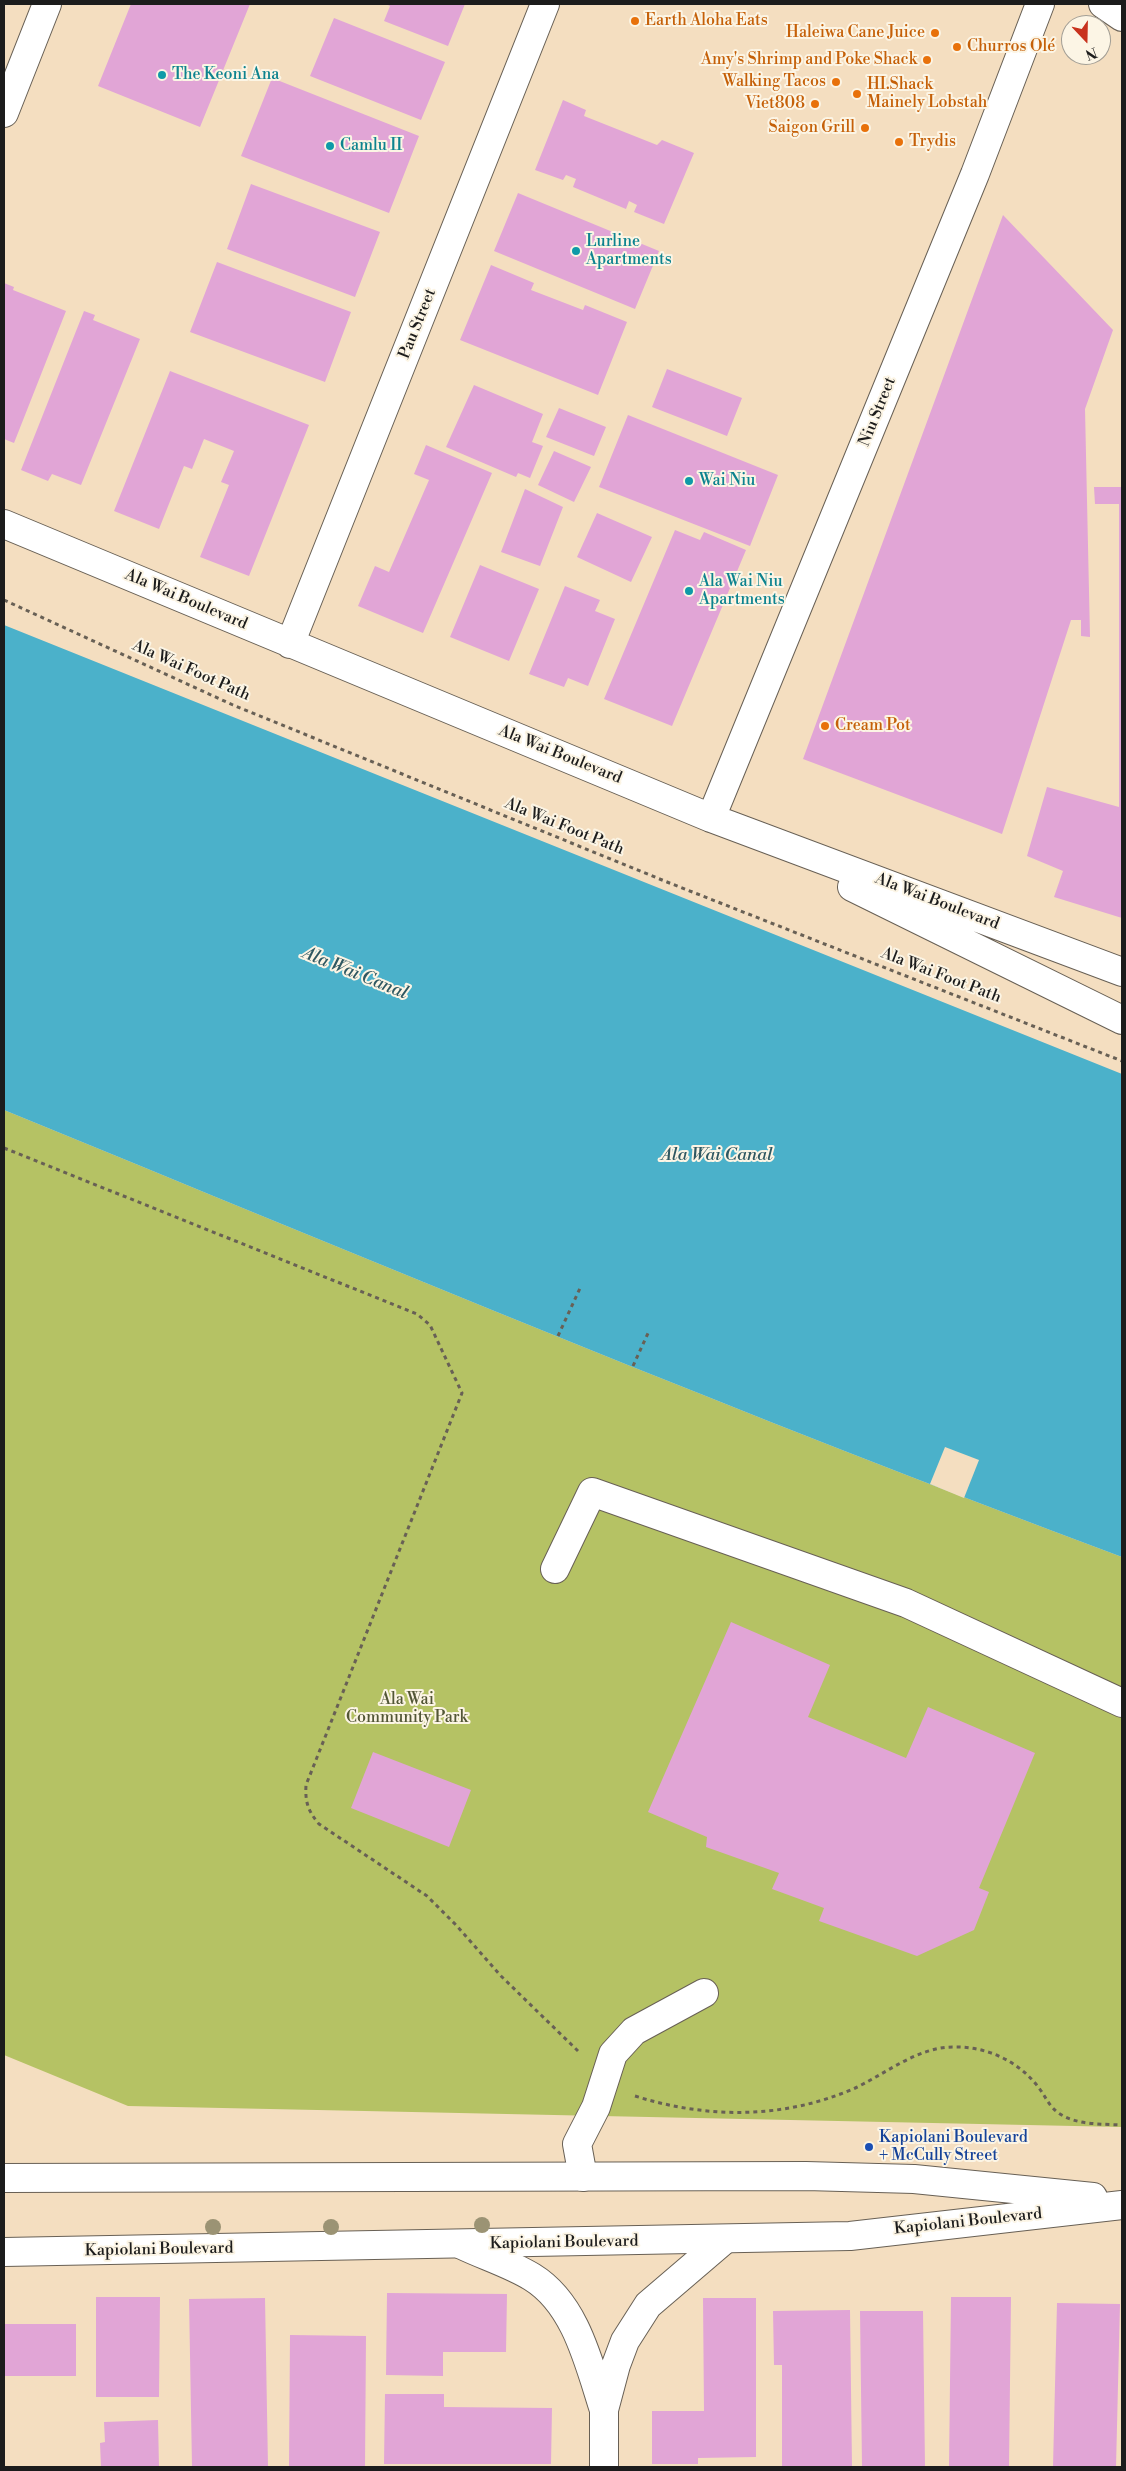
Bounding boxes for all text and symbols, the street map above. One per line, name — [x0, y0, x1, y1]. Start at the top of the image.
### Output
place label: Earth Aloha Eats — [645, 11, 768, 31]
marker: Earth Aloha Eats — [629, 15, 641, 27]
north arrow — [1061, 15, 1111, 65]
place label: Haleiwa Cane Juice — [786, 23, 925, 43]
marker: Haleiwa Cane Juice — [929, 27, 941, 39]
place label: Churros Olé — [967, 37, 1055, 57]
marker: Churros Olé — [951, 41, 963, 53]
text: N — [1083, 43, 1099, 63]
place label: Amy's Shrimp and Poke Shack — [701, 50, 917, 70]
marker: Amy's Shrimp and Poke Shack — [921, 54, 933, 66]
place label: The Keoni Ana — [172, 65, 279, 85]
marker: The Keoni Ana — [156, 69, 168, 81]
place label: Walking Tacos — [722, 72, 826, 92]
place label: HI.Shack Mainely Lobstah — [867, 75, 987, 113]
marker: Walking Tacos — [830, 76, 842, 88]
marker: HI.Shack Mainely Lobstah — [851, 88, 863, 100]
place label: Viet808 — [745, 94, 805, 114]
marker: Viet808 — [809, 98, 821, 110]
place label: Saigon Grill — [769, 118, 855, 138]
marker: Saigon Grill — [859, 122, 871, 134]
place label: Trydis — [909, 132, 956, 152]
place label: Camlu II — [340, 136, 402, 156]
marker: Trydis — [893, 136, 905, 148]
marker: Camlu II — [324, 140, 336, 152]
place label: Lurline Apartments — [586, 232, 672, 270]
marker: Lurline Apartments — [570, 245, 582, 257]
street label: Pau Street — [395, 286, 441, 362]
street label: Niu Street — [855, 375, 901, 449]
place label: Wai Niu — [699, 471, 755, 491]
marker: Wai Niu — [683, 475, 695, 487]
street label: Ala Wai Boulevard — [122, 566, 250, 634]
place label: Ala Wai Niu Apartments — [699, 572, 785, 610]
marker: Ala Wai Niu Apartments — [683, 585, 695, 597]
street label: Ala Wai Foot Path — [129, 636, 253, 706]
place label: Cream Pot — [835, 716, 911, 736]
marker: Cream Pot — [819, 720, 831, 732]
street label: Ala Wai Boulevard — [496, 722, 624, 788]
street label: Ala Wai Foot Path — [502, 794, 626, 860]
street label: Ala Wai Boulevard — [872, 870, 1002, 934]
water label: Ala Wai Canal — [299, 943, 411, 1005]
street label: Ala Wai Foot Path — [878, 944, 1004, 1008]
water label: Ala Wai Canal — [661, 1145, 773, 1167]
park label: Ala Wai Community Park — [346, 1690, 468, 1728]
place label: Kapiolani Boulevard + McCully Street — [879, 2128, 1028, 2166]
marker: Kapiolani Boulevard + McCully Street — [863, 2141, 875, 2153]
street label: Kapiolani Boulevard — [893, 2205, 1043, 2239]
street label: Kapiolani Boulevard — [489, 2232, 639, 2254]
street label: Kapiolani Boulevard — [84, 2239, 234, 2261]

